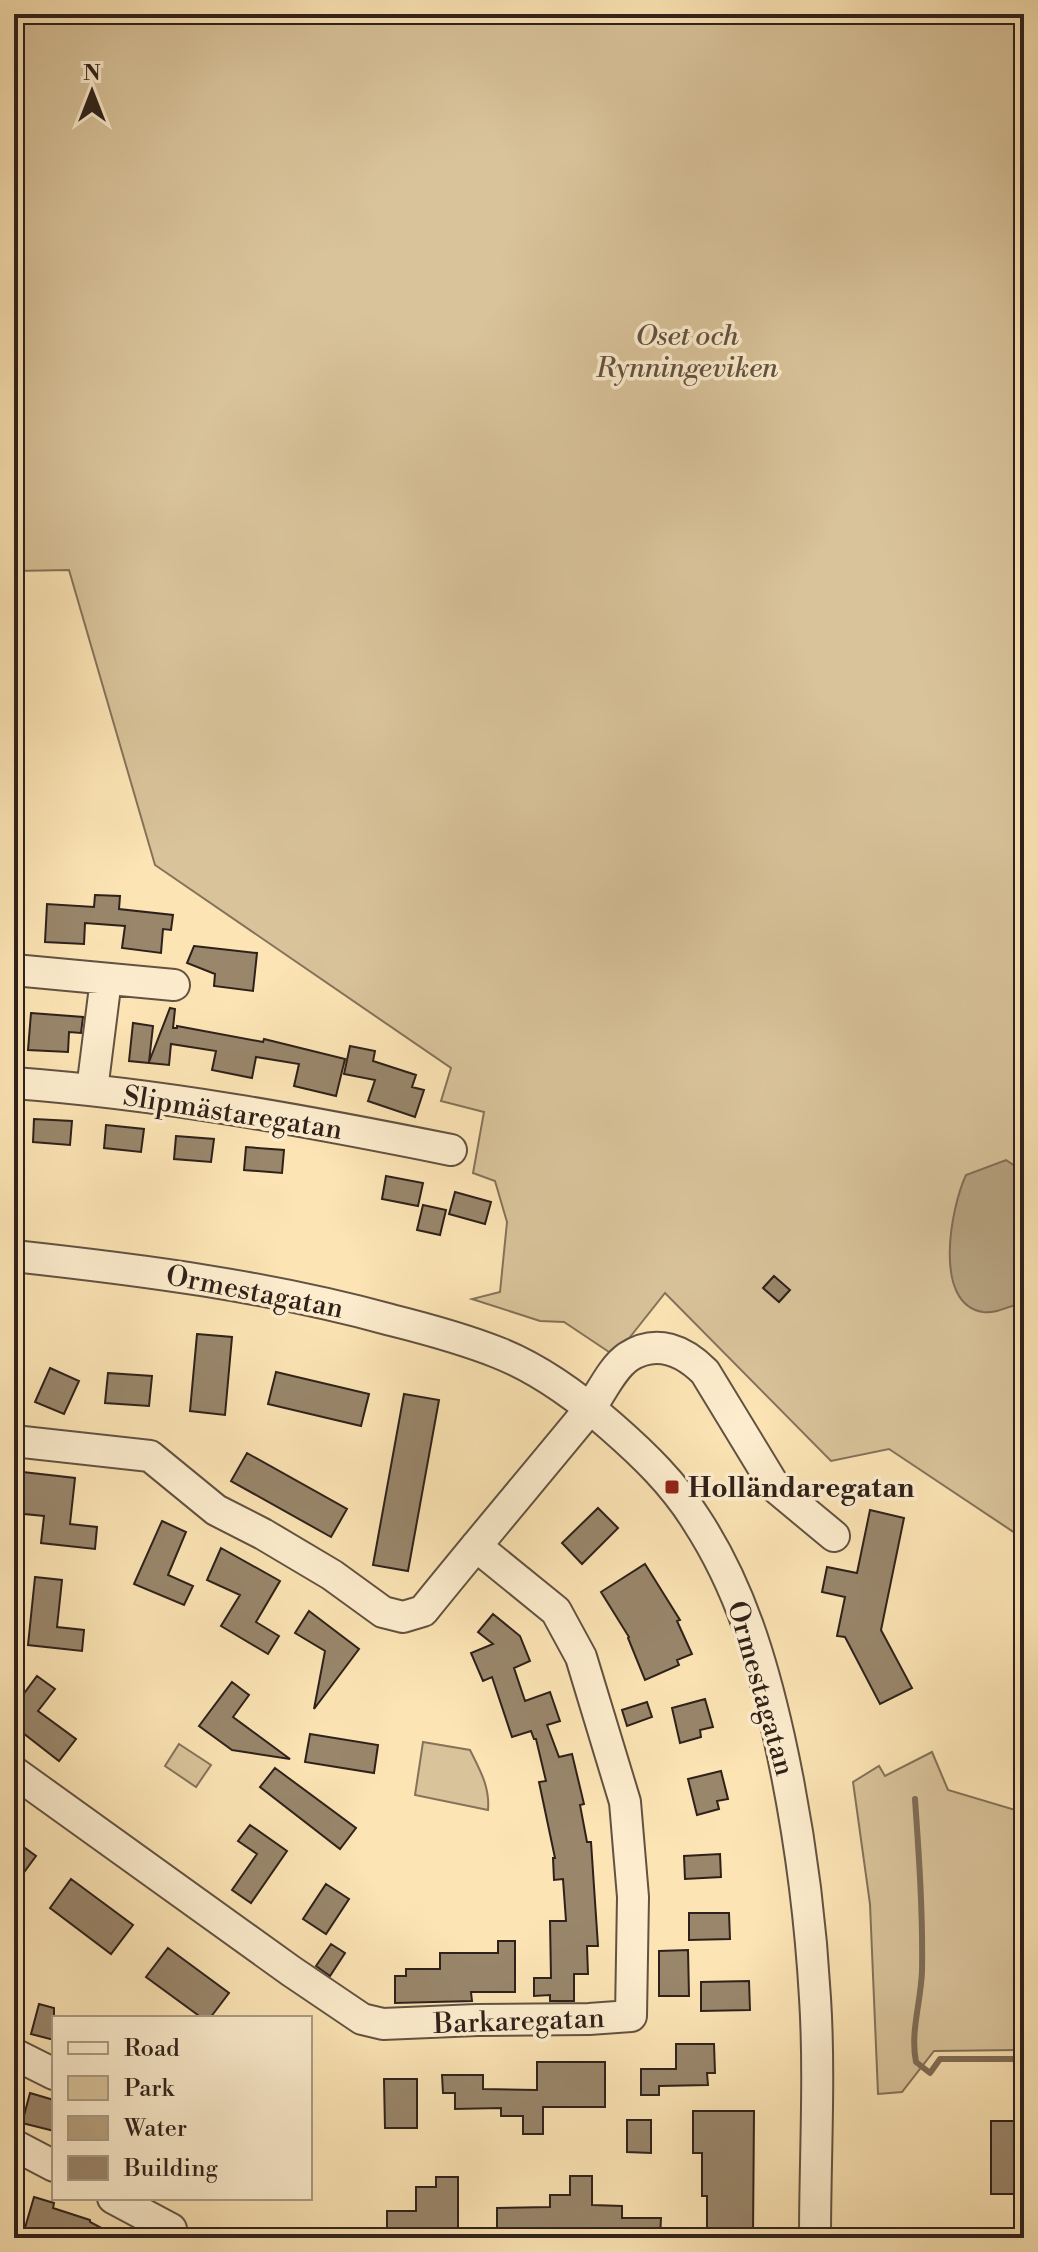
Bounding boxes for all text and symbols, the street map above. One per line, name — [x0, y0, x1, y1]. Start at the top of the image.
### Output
north arrow — [52, 52, 132, 132]
text: N — [83, 60, 101, 87]
park label: Oset och Rynningeviken — [595, 319, 778, 386]
street label: Slipmästaregatan — [121, 1079, 345, 1148]
street label: Ormestagatan — [163, 1258, 347, 1327]
place label: Holländaregatan — [688, 1471, 915, 1506]
marker: Holländaregatan — [663, 1478, 681, 1496]
street label: Ormestagatan — [719, 1597, 802, 1780]
street label: Barkaregatan — [432, 2001, 606, 2042]
legend — [52, 2016, 312, 2200]
text: Road — [124, 2034, 180, 2064]
text: Park — [124, 2074, 175, 2104]
text: Water — [123, 2114, 187, 2144]
text: Building — [123, 2154, 218, 2184]

